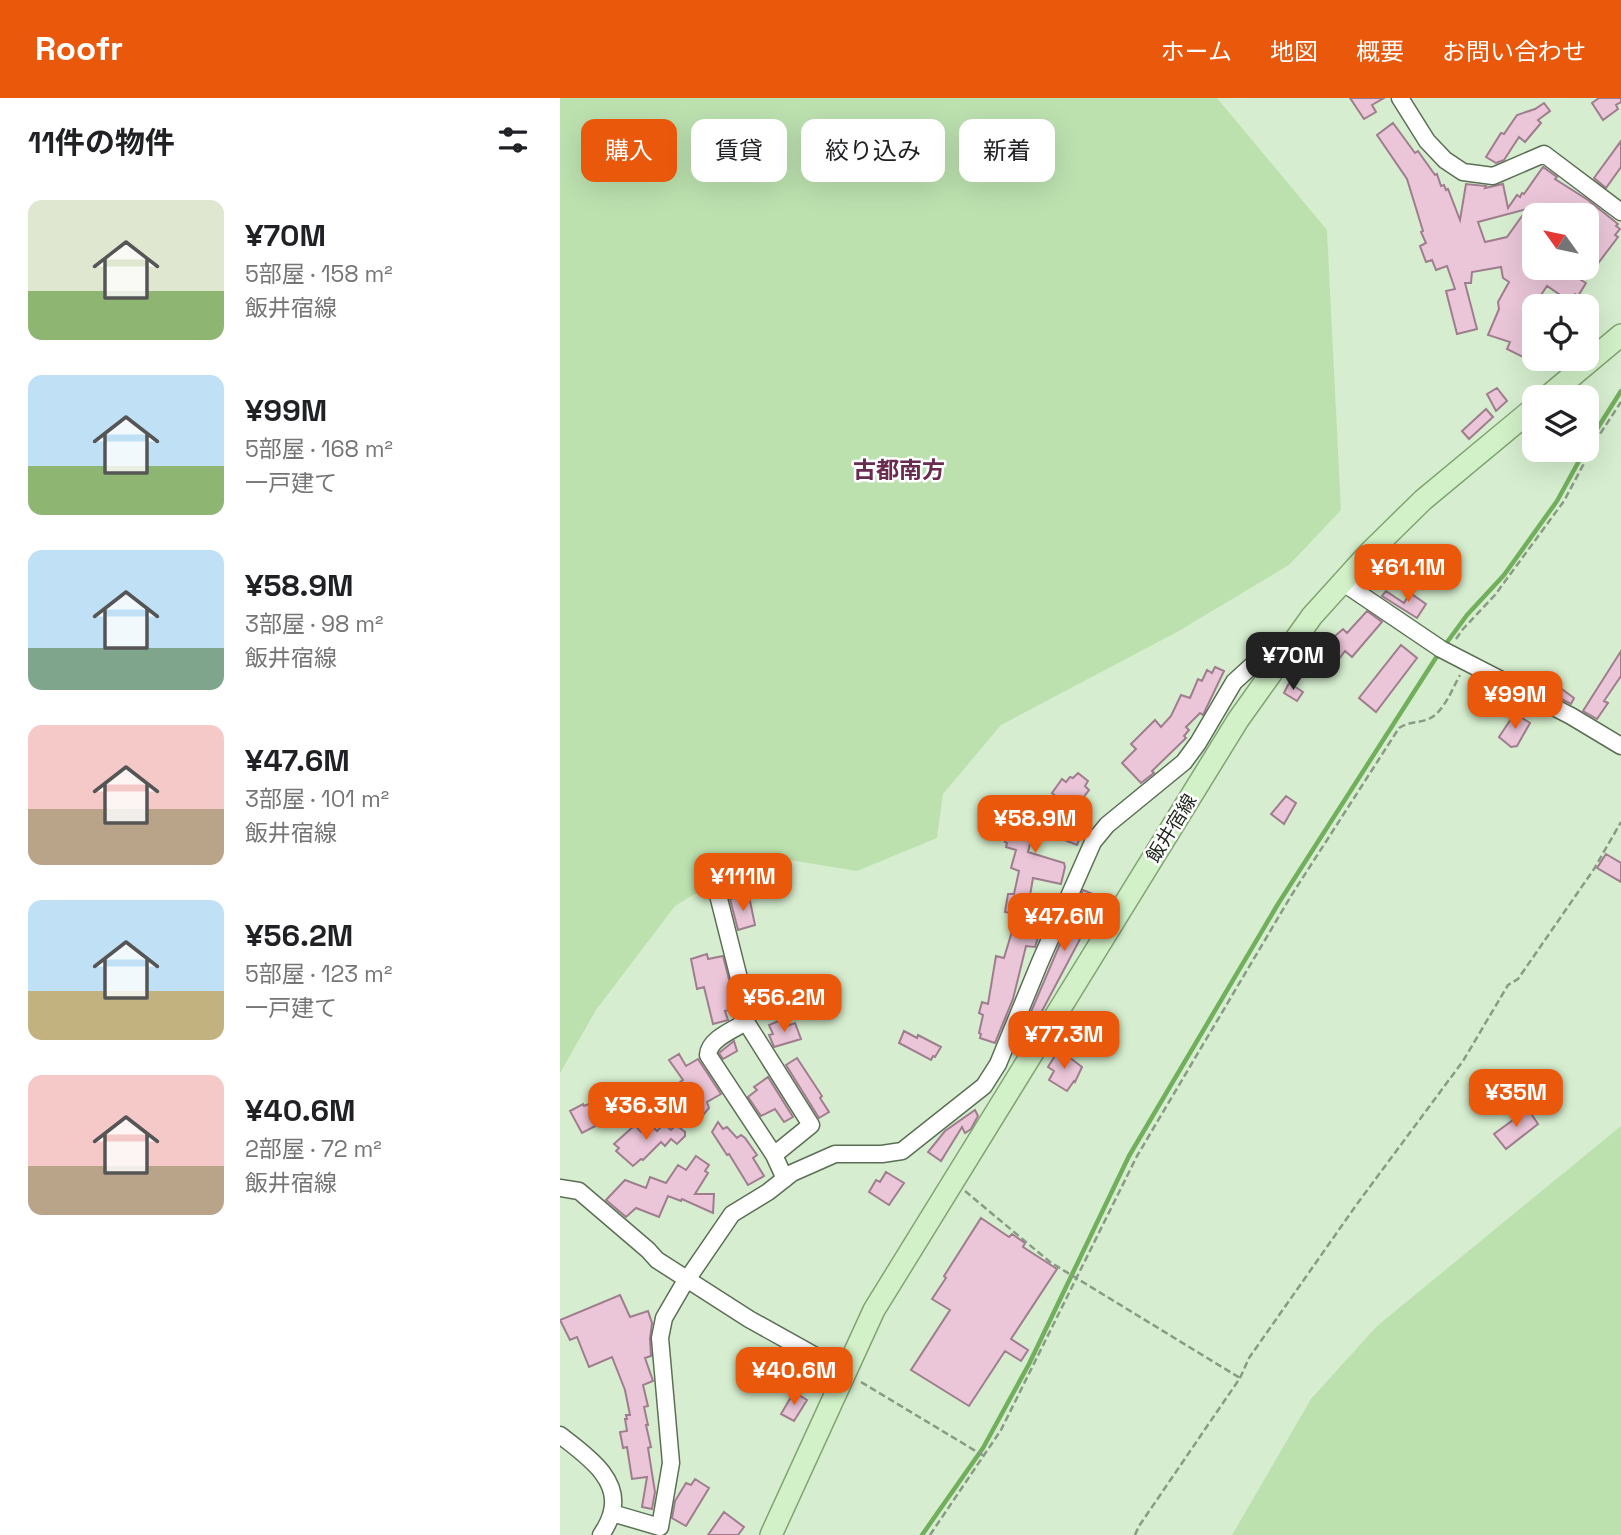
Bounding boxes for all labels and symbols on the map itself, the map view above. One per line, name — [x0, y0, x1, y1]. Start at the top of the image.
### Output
north arrow — [1522, 203, 1600, 280]
district label: 古都南方 — [853, 455, 945, 485]
pin: ¥61.1M — [1351, 545, 1465, 604]
pin: ¥70M — [1252, 632, 1334, 692]
pin: ¥99M — [1474, 672, 1556, 731]
street label: 飯井宿線 — [1141, 789, 1202, 867]
pin: ¥58.9M — [978, 796, 1092, 855]
pin: ¥111M — [694, 854, 792, 913]
pin: ¥47.6M — [1007, 894, 1121, 953]
pin: ¥56.2M — [727, 974, 841, 1034]
pin: ¥77.3M — [1007, 1012, 1121, 1071]
pin: ¥35M — [1475, 1070, 1557, 1129]
pin: ¥36.3M — [589, 1082, 703, 1142]
pin: ¥40.6M — [737, 1348, 851, 1407]

